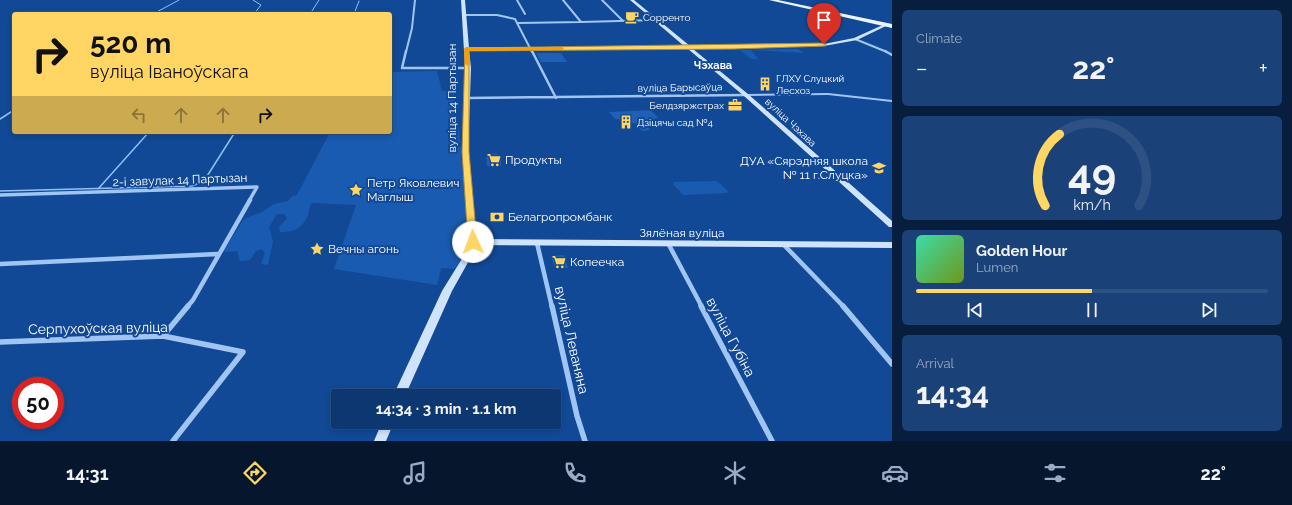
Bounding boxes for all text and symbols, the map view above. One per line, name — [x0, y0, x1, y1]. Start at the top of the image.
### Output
pin — [807, 3, 841, 44]
cafe icon: Сорренто — [624, 9, 640, 25]
icon: arrive — [813, 9, 835, 31]
place label: Сорренто — [643, 12, 691, 23]
text: 520 m — [90, 27, 171, 60]
icon: right — [24, 28, 76, 80]
text: Climate — [916, 31, 962, 46]
street label: вуліца 14 Партызан — [445, 43, 459, 153]
text: 22° — [1072, 51, 1114, 86]
text: − — [916, 55, 928, 81]
text: + — [1259, 55, 1268, 81]
district label: Чэхава — [694, 59, 732, 72]
text: вуліца Іваноўскага — [90, 61, 249, 82]
place label: ГЛХУ Слуцкий Лесхоз — [776, 73, 844, 96]
building icon: ГЛХУ Слуцкий Лесхоз — [757, 76, 773, 92]
street label: вуліца Барысаўца — [638, 81, 722, 94]
street label: вуліца Чэхава — [763, 96, 818, 149]
office icon: Белдзяржстрах — [727, 97, 743, 113]
place label: Белдзяржстрах — [649, 100, 724, 111]
icon: left — [128, 104, 150, 126]
icon: ahead — [170, 104, 192, 126]
icon: ahead — [212, 104, 234, 126]
icon: right — [254, 104, 276, 126]
building icon: Дзіцячы сад №4 — [618, 114, 634, 130]
place label: Дзіцячы сад №4 — [637, 117, 713, 128]
text: 49 — [1068, 149, 1116, 198]
supermarket icon: Продукты — [486, 152, 502, 168]
place label: Продукты — [505, 153, 562, 167]
place label: ДУА «Сярэдняя школа № 11 г.Слуцка» — [740, 154, 868, 182]
school or university icon: ДУА «Сярэдняя школа № 11 г.Слуцка» — [871, 160, 887, 176]
street label: 2-і завулак 14 Партызан — [112, 171, 248, 189]
place label: Петр Яковлевич Маглыш — [367, 176, 460, 204]
place icon: Петр Яковлевич Маглыш — [348, 182, 364, 198]
text: km/h — [1073, 196, 1111, 212]
bank icon: Белагропромбанк — [489, 209, 505, 225]
place label: Белагропромбанк — [508, 210, 613, 224]
position arrow — [452, 221, 494, 263]
street label: Зялёная вуліца — [639, 226, 725, 240]
place icon: Вечны агонь — [309, 241, 325, 257]
place label: Вечны агонь — [328, 242, 399, 256]
text: Golden Hour — [976, 242, 1067, 260]
supermarket icon: Копеечка — [551, 254, 567, 270]
place label: Копеечка — [570, 255, 624, 269]
text: Lumen — [976, 260, 1018, 275]
street label: вуліца Леваняна — [552, 285, 592, 395]
street label: вуліца Губіна — [703, 295, 759, 379]
icon: previous — [964, 299, 986, 321]
icon: pause — [1081, 299, 1103, 321]
icon: next — [1198, 299, 1220, 321]
street label: Серпухоўская вуліца — [28, 319, 168, 337]
text: Arrival — [916, 356, 954, 371]
text: 14:34 — [916, 376, 989, 411]
speed limit sign: 50 — [12, 377, 64, 429]
text: 14:34 · 3 min · 1.1 km — [376, 400, 516, 418]
icon: directions — [241, 459, 269, 487]
icon: music — [401, 459, 429, 487]
icon: phone — [561, 459, 589, 487]
icon: climate — [721, 459, 749, 487]
icon: car — [881, 459, 909, 487]
icon: filters — [1041, 459, 1069, 487]
text: 14:31 — [66, 463, 109, 484]
text: 22° — [1201, 463, 1226, 484]

